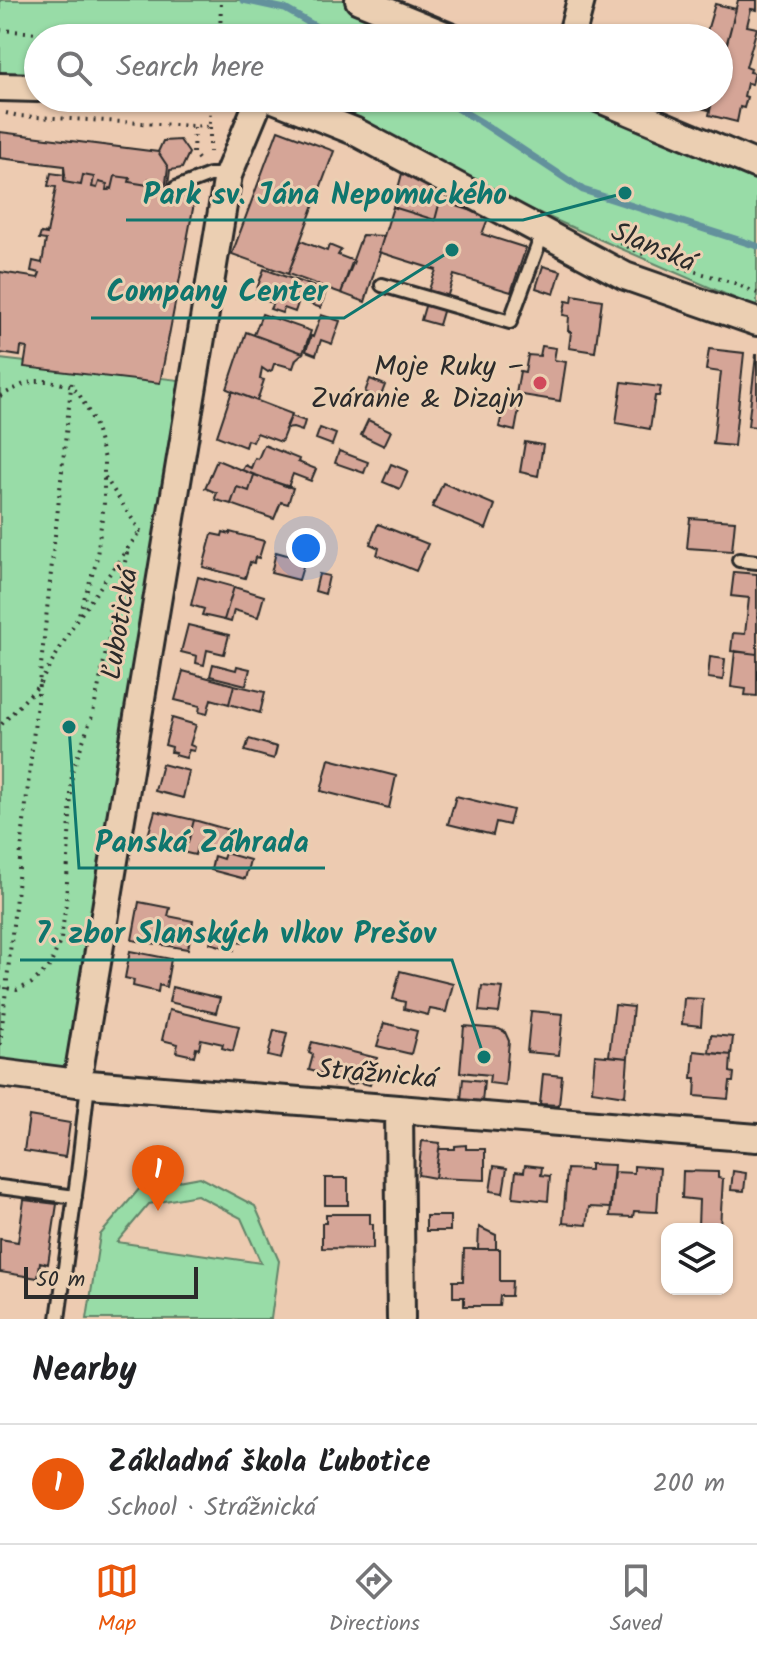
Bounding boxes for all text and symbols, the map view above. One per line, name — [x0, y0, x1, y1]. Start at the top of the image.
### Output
search box — [24, 24, 733, 112]
text: Search here — [116, 44, 264, 92]
icon: search — [52, 46, 96, 90]
callout: Park sv. Jána Nepomuckého — [126, 166, 523, 220]
text: Park sv. Jána Nepomuckého — [143, 172, 507, 220]
street label: Slanská — [604, 210, 705, 287]
callout: Company Center — [91, 264, 344, 318]
text: Company Center — [107, 269, 329, 317]
place label: Moje Ruky – Zváranie & Dizajn — [311, 345, 524, 422]
marker: Moje Ruky – Zváranie & Dizajn — [531, 374, 549, 392]
your location — [286, 528, 326, 568]
street label: Ľubotická — [90, 562, 152, 683]
callout: Panská Záhrada — [79, 814, 325, 868]
text: Panská Záhrada — [95, 820, 309, 868]
callout: 7. zbor Slanských vlkov Prešov — [20, 906, 452, 960]
text: 7. zbor Slanských vlkov Prešov — [36, 911, 437, 959]
street label: Strážnická — [315, 1047, 442, 1103]
pin: 1 — [132, 1145, 184, 1211]
map controls — [661, 1223, 733, 1295]
button: layers — [661, 1223, 733, 1295]
scale bar — [24, 1263, 198, 1299]
text: 50 m — [36, 1263, 85, 1298]
text: Nearby — [32, 1344, 137, 1398]
text: Základná škola Ľubotice — [108, 1439, 430, 1487]
text: 1 — [54, 1463, 62, 1505]
text: 200 m — [653, 1463, 725, 1505]
text: School · Strážnická — [108, 1487, 316, 1529]
tab: Map — [95, 1559, 139, 1642]
tab: Directions — [329, 1559, 420, 1642]
tab: Saved — [610, 1559, 662, 1642]

